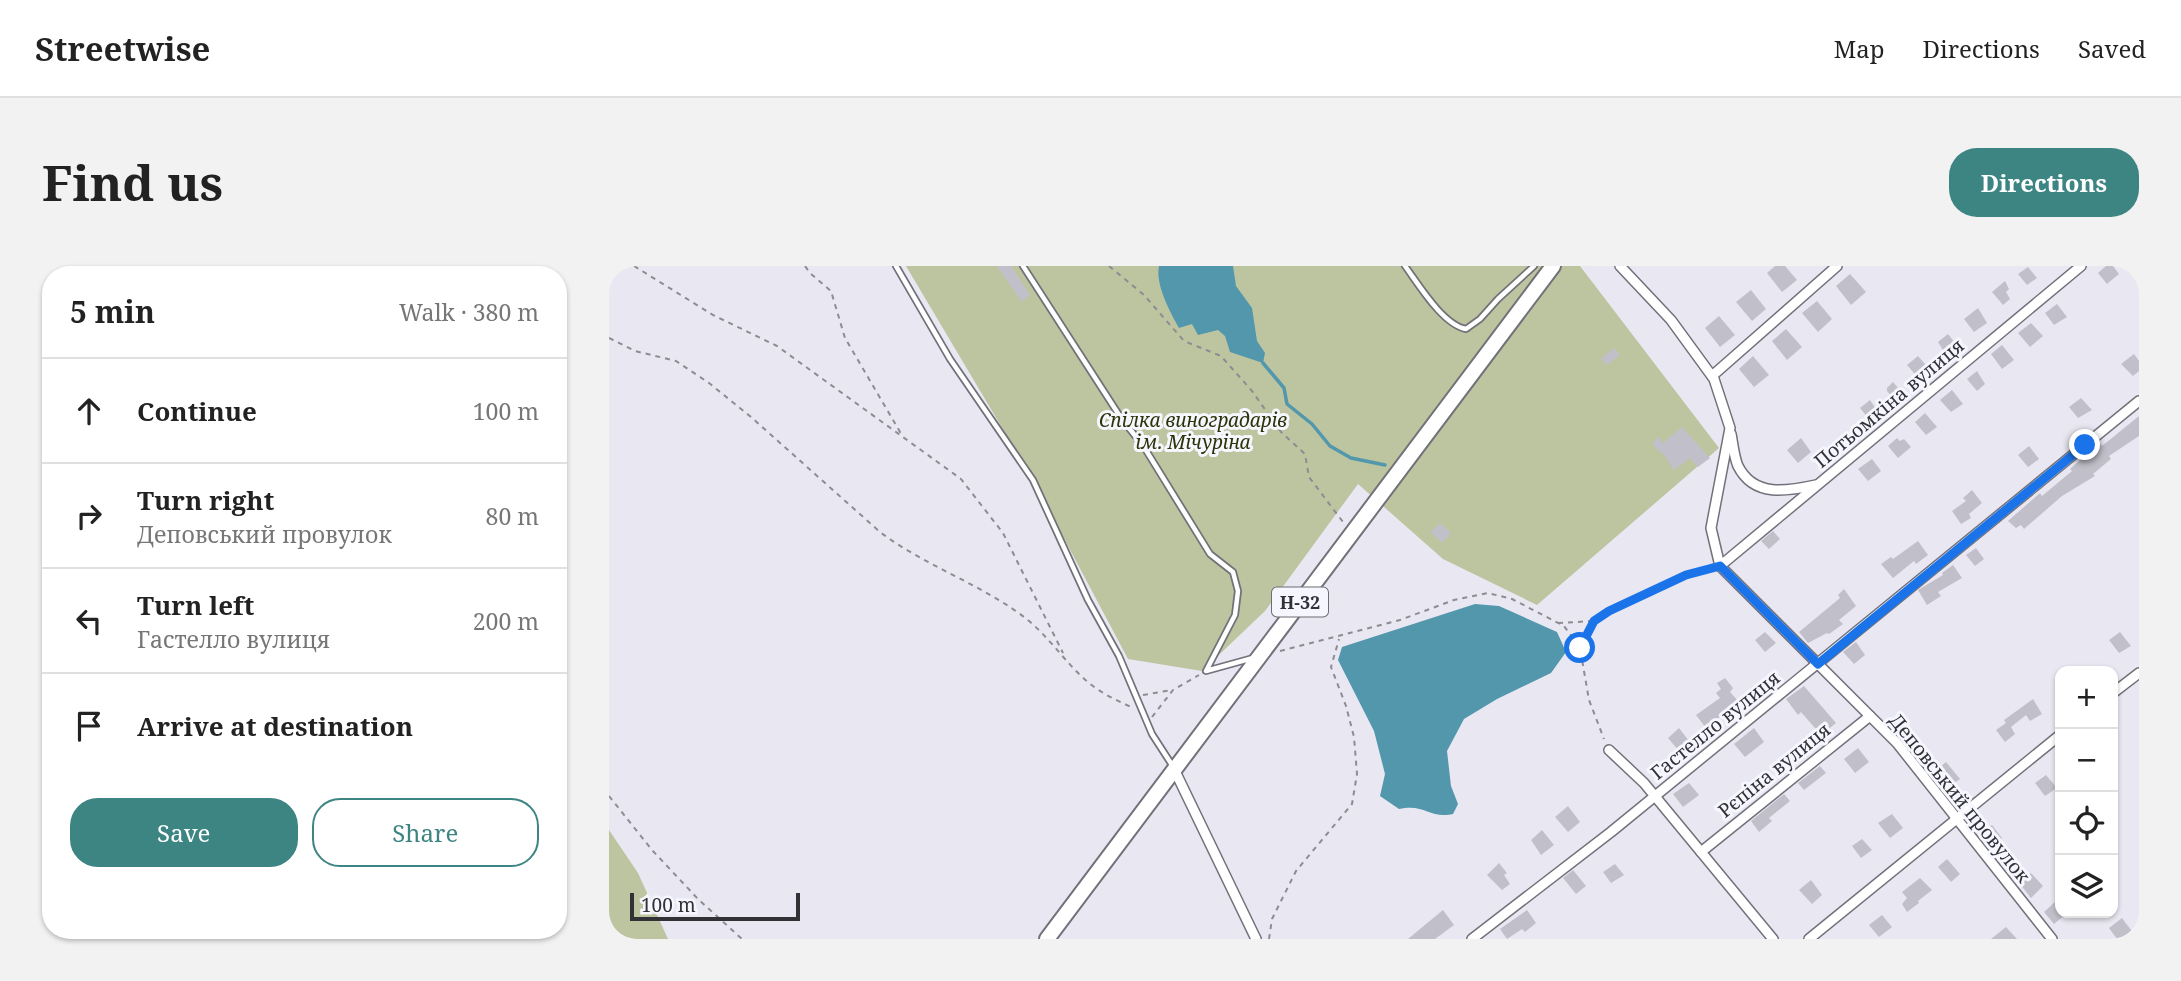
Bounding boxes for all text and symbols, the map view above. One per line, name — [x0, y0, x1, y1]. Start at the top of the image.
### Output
text: Streetwise — [35, 26, 210, 71]
text: Map — [1834, 32, 1885, 65]
text: Directions — [1923, 32, 2040, 65]
text: Saved — [2078, 32, 2146, 65]
button: Directions — [1949, 148, 2139, 217]
text: Find us — [42, 149, 223, 215]
text: 5 min — [70, 291, 155, 332]
text: Walk · 380 m — [399, 296, 539, 328]
street label: Потьомкіна вулиця — [1809, 332, 1970, 473]
icon: ahead — [70, 392, 108, 430]
text: Continue — [137, 393, 257, 429]
text: 100 m — [473, 395, 539, 427]
park label: Спілка виноградарів ім. Мічуріна — [1099, 407, 1287, 455]
route end — [2069, 429, 2100, 460]
text: Turn right — [137, 482, 274, 518]
icon: right — [70, 497, 108, 535]
text: 80 m — [486, 500, 539, 532]
text: Деповський провулок — [137, 518, 392, 550]
text: Turn left — [137, 587, 254, 623]
road number: Н-32 — [1272, 588, 1328, 616]
icon: left — [70, 602, 108, 640]
text: 200 m — [473, 605, 539, 637]
text: Гастелло вулиця — [137, 623, 330, 655]
route start — [1564, 632, 1595, 663]
street label: Гастелло вулиця — [1645, 665, 1785, 785]
map controls — [2055, 666, 2118, 918]
button: + — [2055, 666, 2118, 729]
icon: arrive — [70, 707, 108, 745]
text: Arrive at destination — [137, 708, 413, 744]
street label: Деповський провулок — [1884, 708, 2037, 889]
street label: Рєпіна вулиця — [1712, 716, 1836, 823]
button: − — [2055, 729, 2118, 792]
button: locate — [2055, 792, 2118, 855]
button: Save — [70, 798, 298, 867]
button: Share — [312, 798, 539, 867]
button: layers — [2055, 855, 2118, 918]
scale bar — [630, 890, 800, 922]
text: 100 m — [641, 892, 696, 918]

